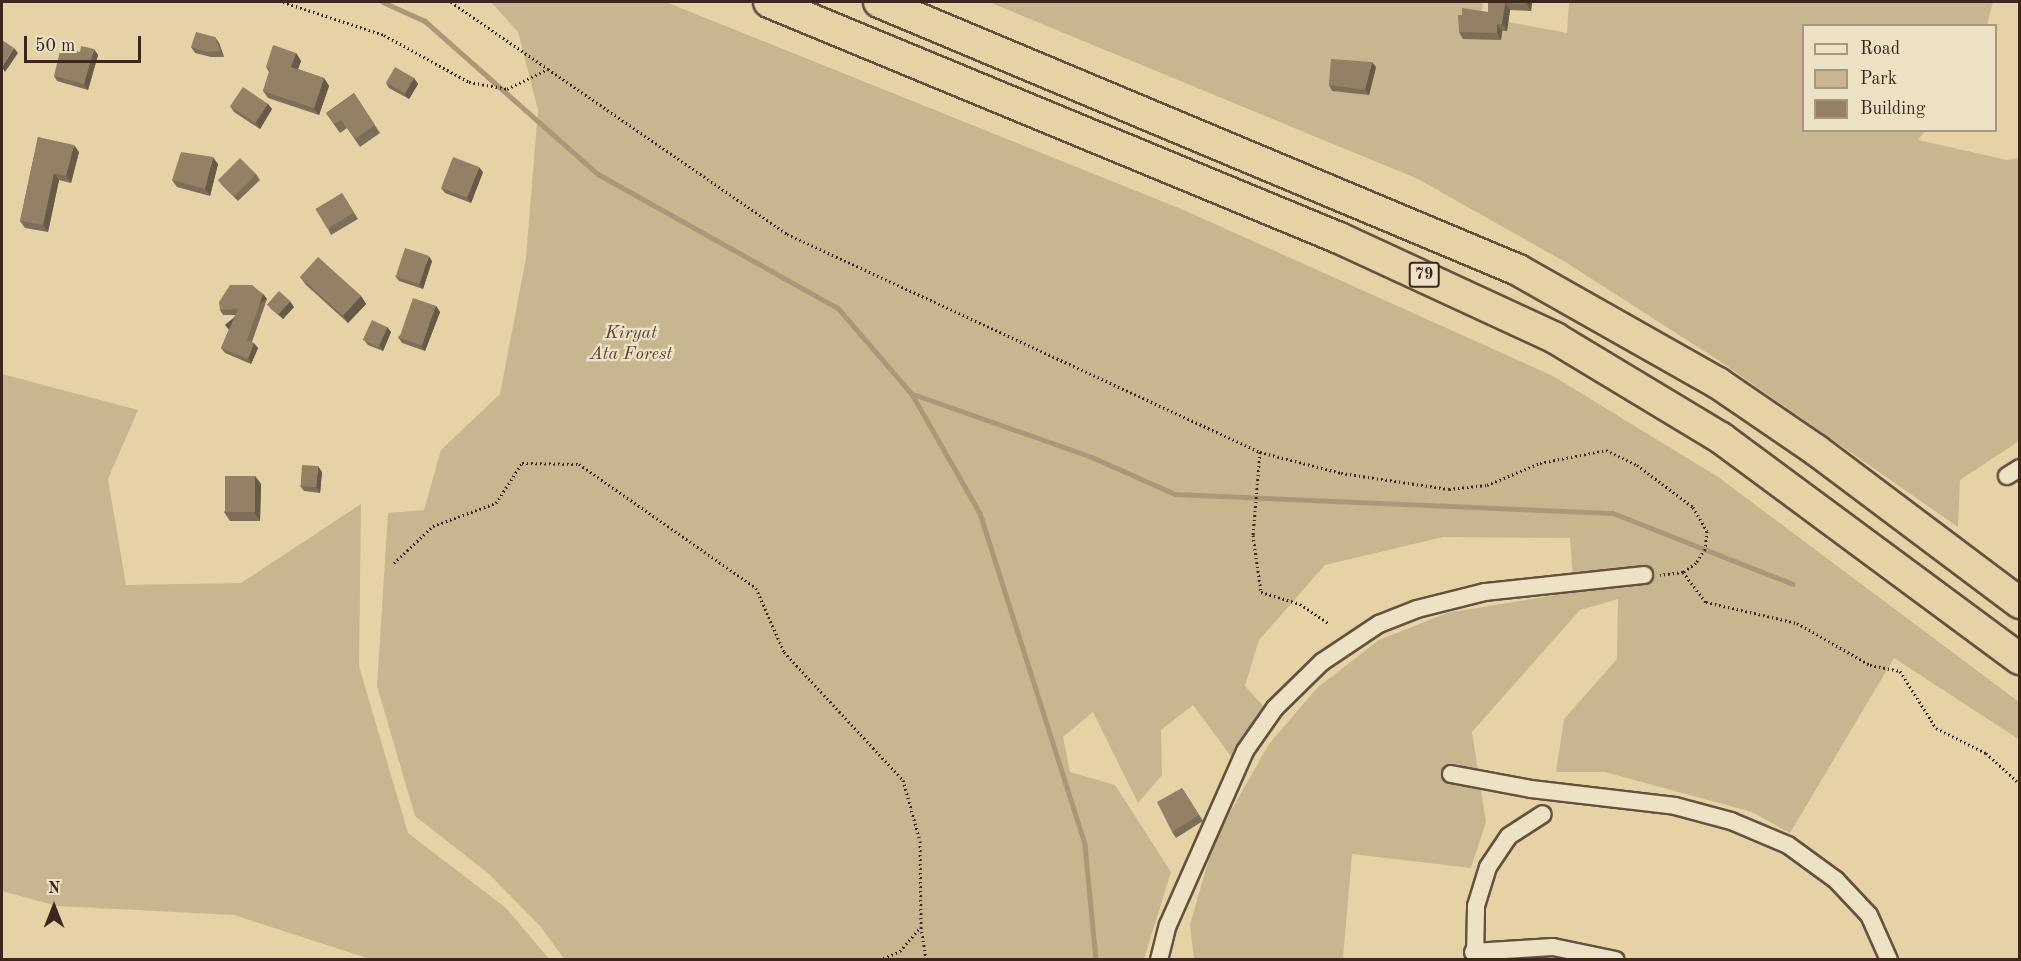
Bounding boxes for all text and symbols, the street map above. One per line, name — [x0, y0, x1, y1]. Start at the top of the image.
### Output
scale bar — [27, 24, 144, 62]
legend — [1802, 24, 1997, 132]
text: 50 m — [35, 37, 75, 55]
text: Road — [1860, 40, 1900, 58]
text: Park — [1860, 70, 1897, 88]
text: Building — [1860, 100, 1925, 118]
road number: 79 — [1408, 262, 1440, 288]
park label: Kiryat Ata Forest — [590, 323, 672, 366]
north arrow — [24, 877, 84, 937]
text: N — [48, 881, 60, 897]

